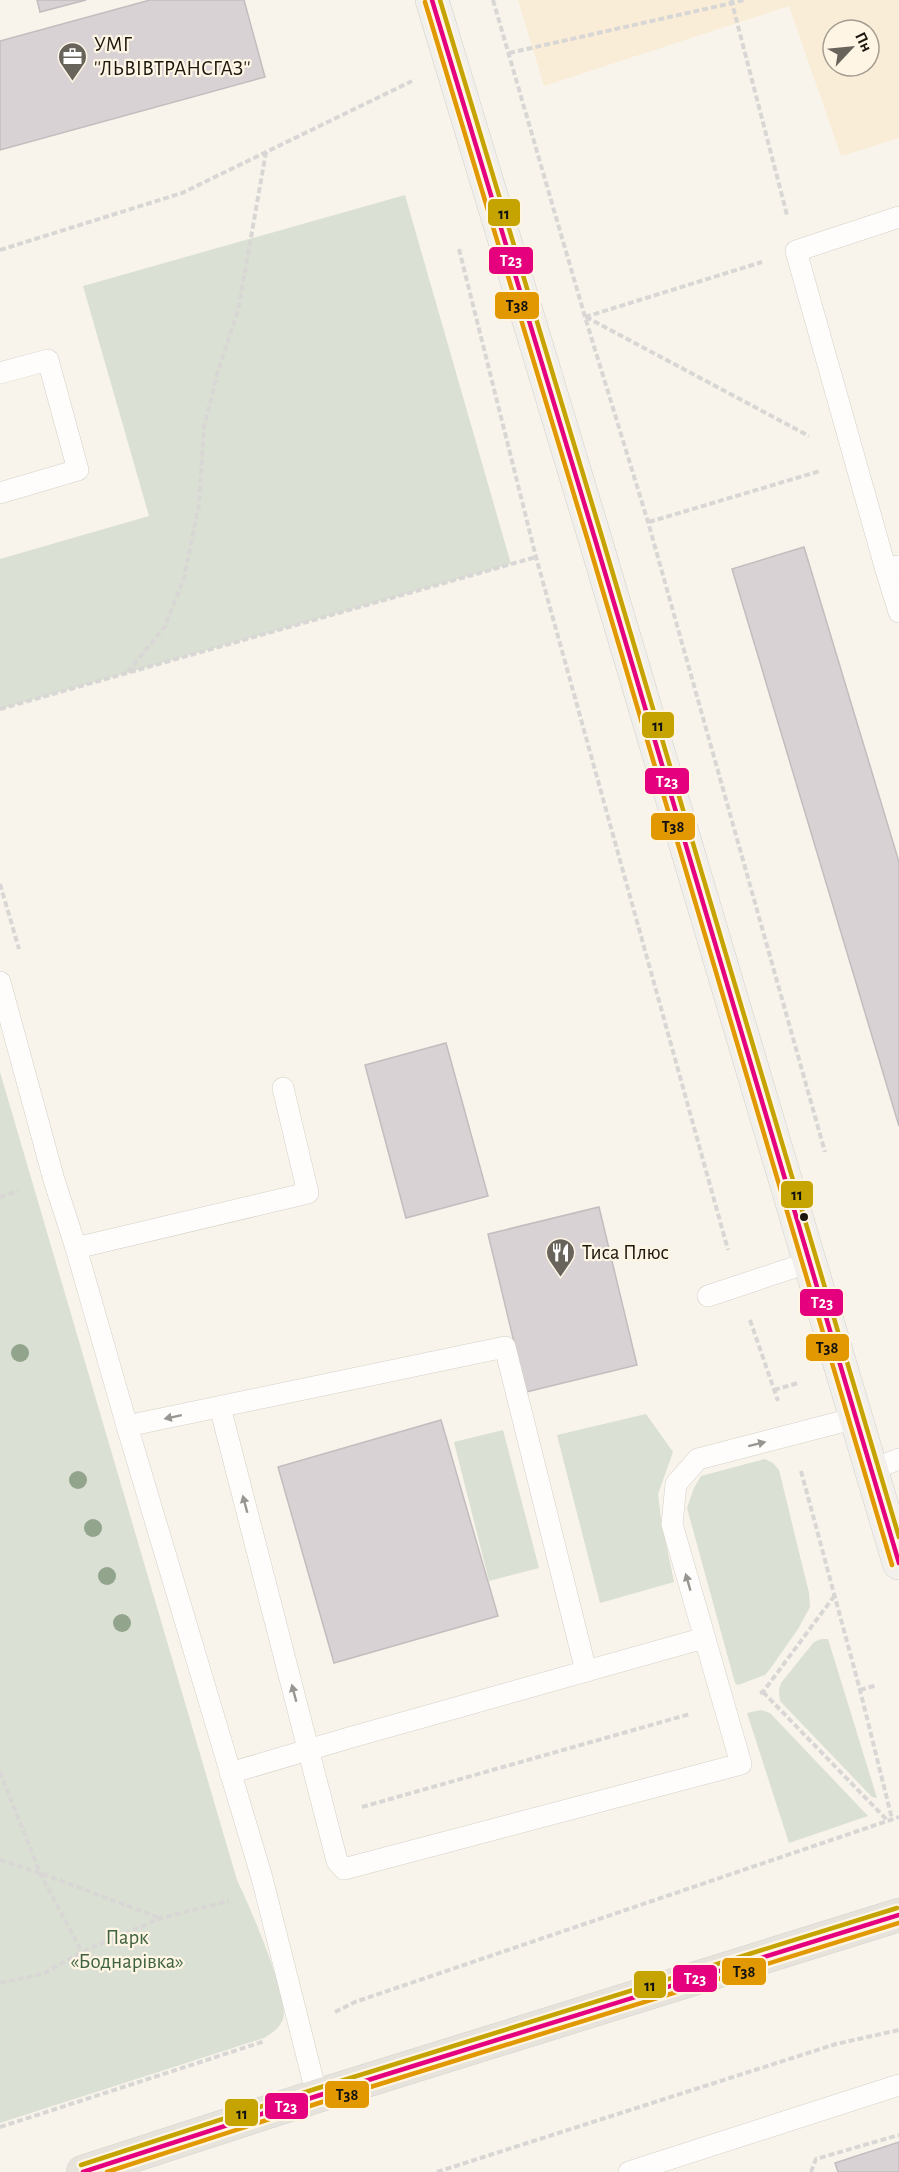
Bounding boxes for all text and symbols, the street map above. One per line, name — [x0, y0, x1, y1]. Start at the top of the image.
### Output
north arrow — [821, 18, 881, 78]
text: Пн — [852, 30, 875, 54]
place label: УМГ ''ЛЬВІВТРАНСГАЗ'' — [94, 34, 251, 79]
office icon: УМГ ''ЛЬВІВТРАНСГАЗ'' — [57, 40, 89, 82]
line badge: 11 — [487, 198, 521, 227]
text: 11 — [498, 206, 510, 222]
line badge: Т23 — [488, 246, 534, 275]
text: Т23 — [500, 253, 522, 269]
line badge: Т38 — [494, 291, 540, 320]
text: Т38 — [506, 298, 528, 314]
line badge: 11 — [641, 711, 675, 739]
text: 11 — [652, 718, 664, 734]
line badge: Т23 — [644, 767, 690, 795]
text: Т23 — [656, 774, 678, 790]
line badge: Т38 — [650, 812, 696, 841]
text: Т38 — [662, 819, 684, 835]
line badge: 11 — [780, 1180, 814, 1209]
text: 11 — [791, 1187, 803, 1203]
unlabelled marker — [798, 1211, 810, 1223]
restaurant icon: Тиса Плюс — [545, 1236, 577, 1278]
place label: Тиса Плюс — [582, 1242, 669, 1263]
line badge: Т23 — [799, 1288, 844, 1317]
text: Т23 — [811, 1295, 833, 1311]
line badge: Т38 — [805, 1333, 850, 1362]
text: Т38 — [816, 1340, 838, 1356]
one-way arrow — [163, 1413, 182, 1422]
one-way arrow — [748, 1438, 766, 1448]
one-way arrow — [240, 1495, 249, 1513]
one-way arrow — [683, 1573, 693, 1591]
one-way arrow — [289, 1683, 299, 1702]
park label: Парк «Боднарівка» — [70, 1927, 184, 1972]
line badge: Т38 — [721, 1957, 767, 1986]
line badge: Т23 — [672, 1964, 718, 1993]
text: Т38 — [733, 1964, 755, 1980]
line badge: 11 — [633, 1970, 667, 1999]
text: Т23 — [684, 1971, 706, 1987]
text: 11 — [644, 1978, 656, 1994]
line badge: Т38 — [324, 2080, 370, 2109]
text: Т38 — [336, 2087, 358, 2103]
line badge: Т23 — [264, 2092, 309, 2120]
line badge: 11 — [224, 2098, 259, 2127]
text: Т23 — [275, 2099, 297, 2115]
text: 11 — [236, 2106, 248, 2122]

